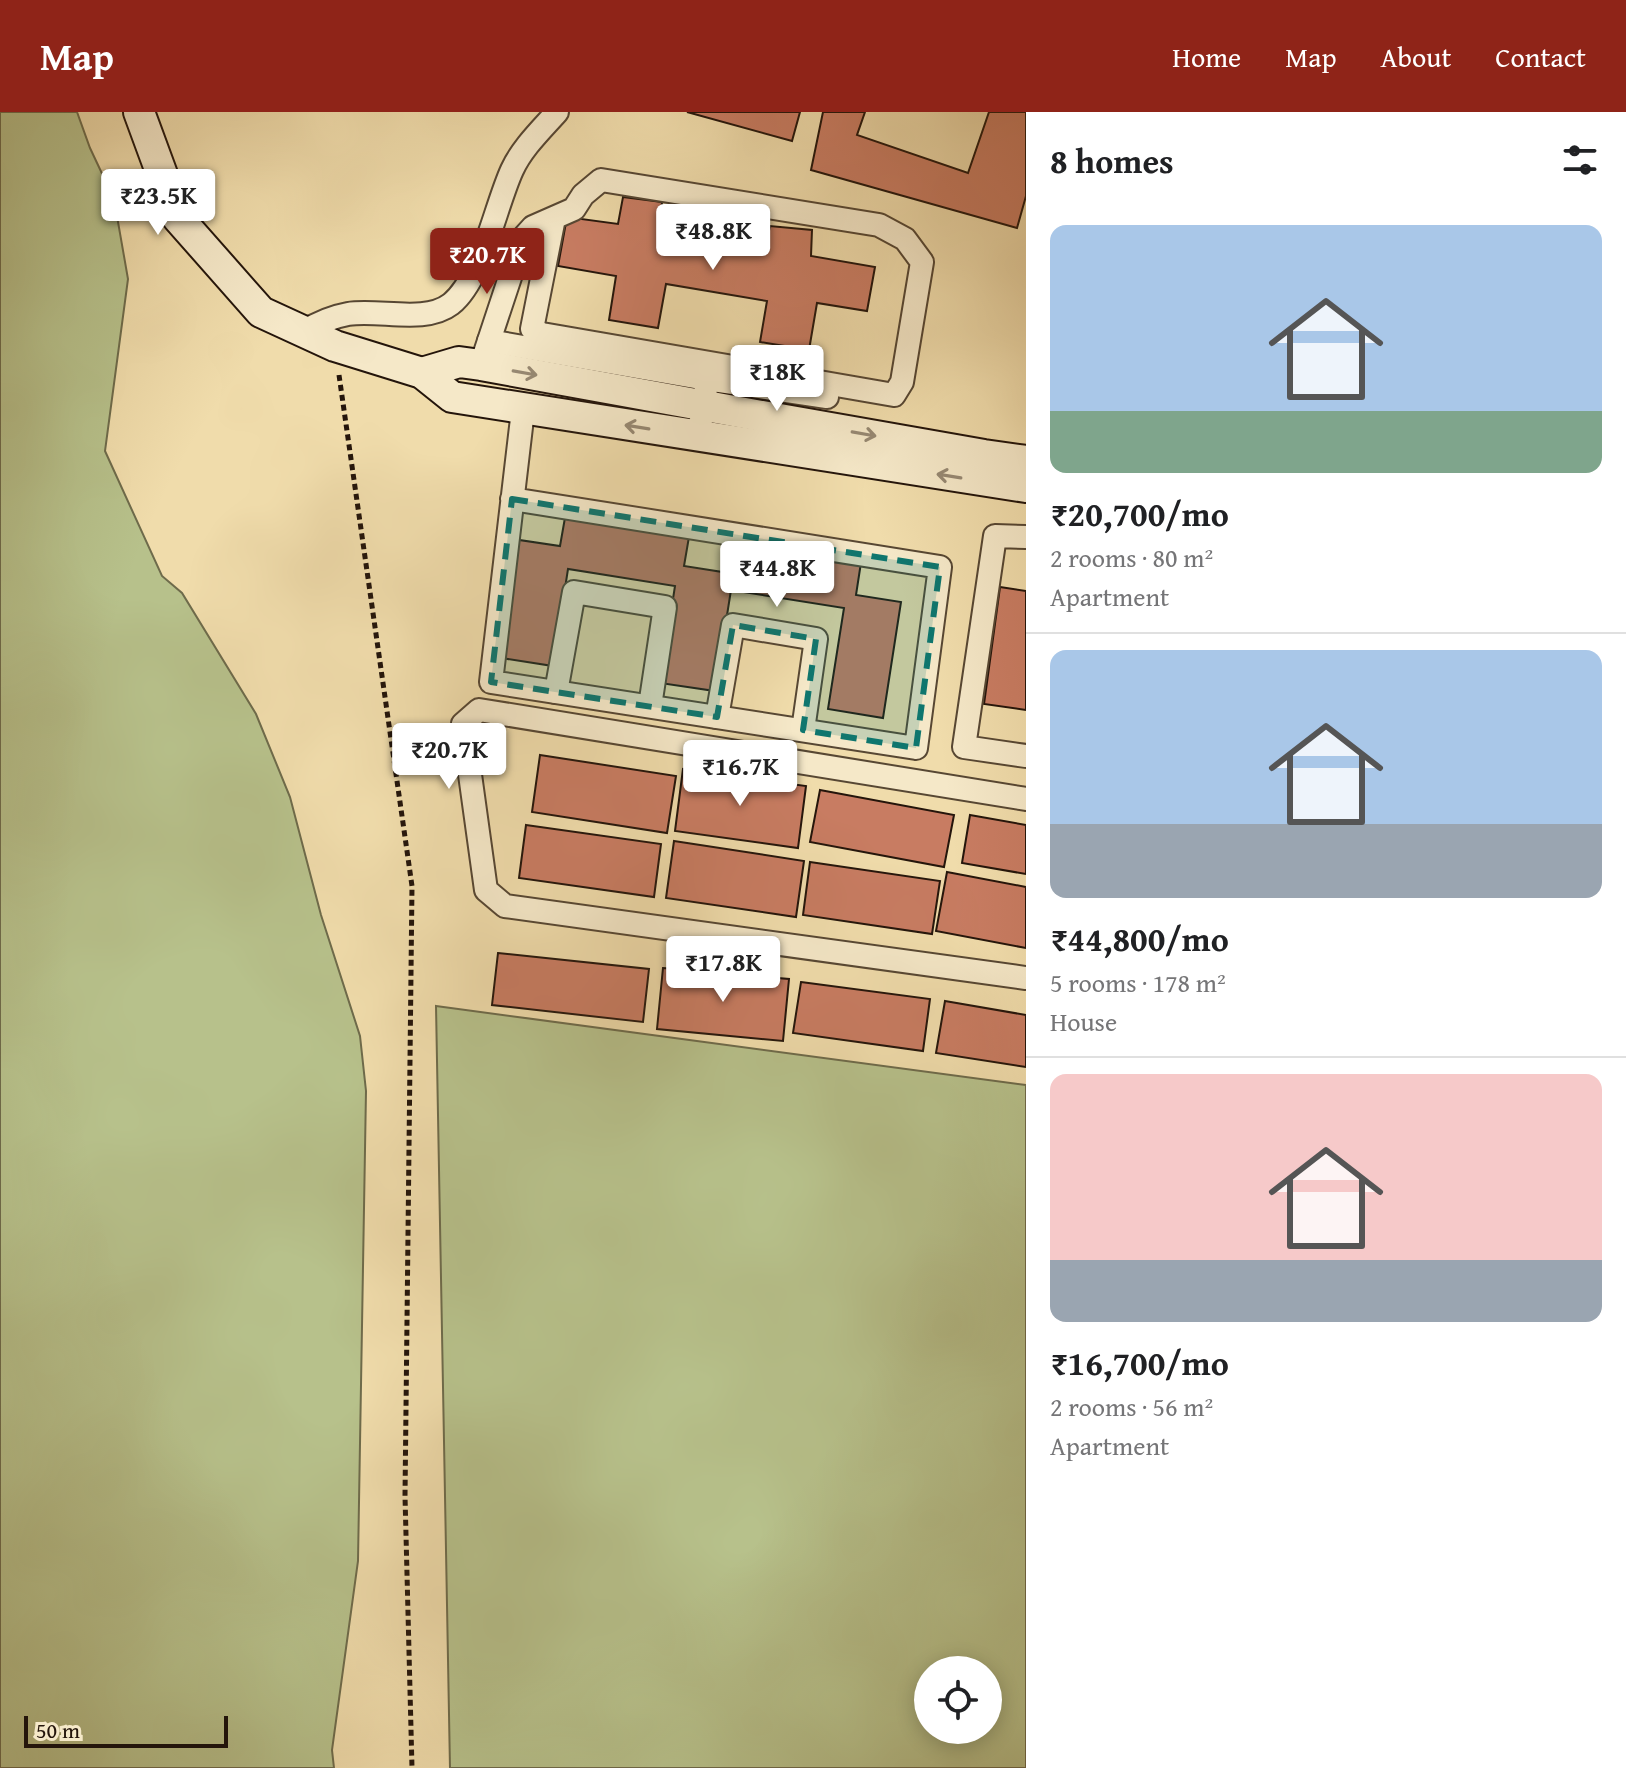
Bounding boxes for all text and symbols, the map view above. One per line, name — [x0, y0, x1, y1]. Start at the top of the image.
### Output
text: Map — [40, 28, 114, 84]
text: Home — [1172, 36, 1241, 77]
text: Map — [1285, 36, 1337, 77]
text: About — [1381, 36, 1451, 77]
text: Contact — [1495, 36, 1586, 77]
text: 8 homes — [1050, 136, 1174, 185]
icon: filters — [1558, 138, 1602, 182]
pin: ₹23.5K — [93, 169, 223, 237]
text: ₹23.5K — [119, 175, 197, 214]
pin: ₹48.8K — [648, 204, 778, 272]
text: ₹48.8K — [674, 210, 752, 249]
pin: ₹20.7K — [422, 228, 552, 296]
text: ₹20.7K — [448, 234, 526, 273]
icon: home — [1254, 277, 1398, 421]
pin: ₹18K — [730, 345, 824, 413]
text: ₹18K — [749, 351, 805, 390]
one-way arrow — [512, 366, 537, 381]
one-way arrow — [624, 419, 650, 434]
one-way arrow — [851, 428, 876, 443]
one-way arrow — [937, 468, 962, 483]
text: ₹20,700/mo — [1050, 489, 1229, 538]
text: 2 rooms · 80 m² — [1050, 538, 1213, 577]
pin: ₹44.8K — [712, 541, 842, 609]
text: ₹44.8K — [738, 547, 816, 586]
text: Apartment — [1050, 577, 1169, 616]
icon: home — [1254, 702, 1398, 846]
pin: ₹20.7K — [384, 723, 514, 791]
text: ₹20.7K — [410, 729, 488, 768]
pin: ₹16.7K — [675, 740, 805, 808]
text: ₹16.7K — [701, 746, 779, 785]
text: ₹44,800/mo — [1050, 914, 1229, 963]
pin: ₹17.8K — [658, 936, 788, 1004]
text: ₹17.8K — [684, 942, 762, 981]
text: 5 rooms · 178 m² — [1050, 963, 1226, 1002]
text: House — [1050, 1002, 1117, 1041]
icon: home — [1254, 1126, 1398, 1270]
text: ₹16,700/mo — [1050, 1338, 1229, 1387]
text: 2 rooms · 56 m² — [1050, 1387, 1213, 1426]
text: Apartment — [1050, 1426, 1169, 1465]
map controls — [914, 1656, 1002, 1744]
button: locate — [914, 1656, 1002, 1744]
scale bar — [24, 1712, 228, 1748]
text: 50 m — [36, 1714, 80, 1746]

